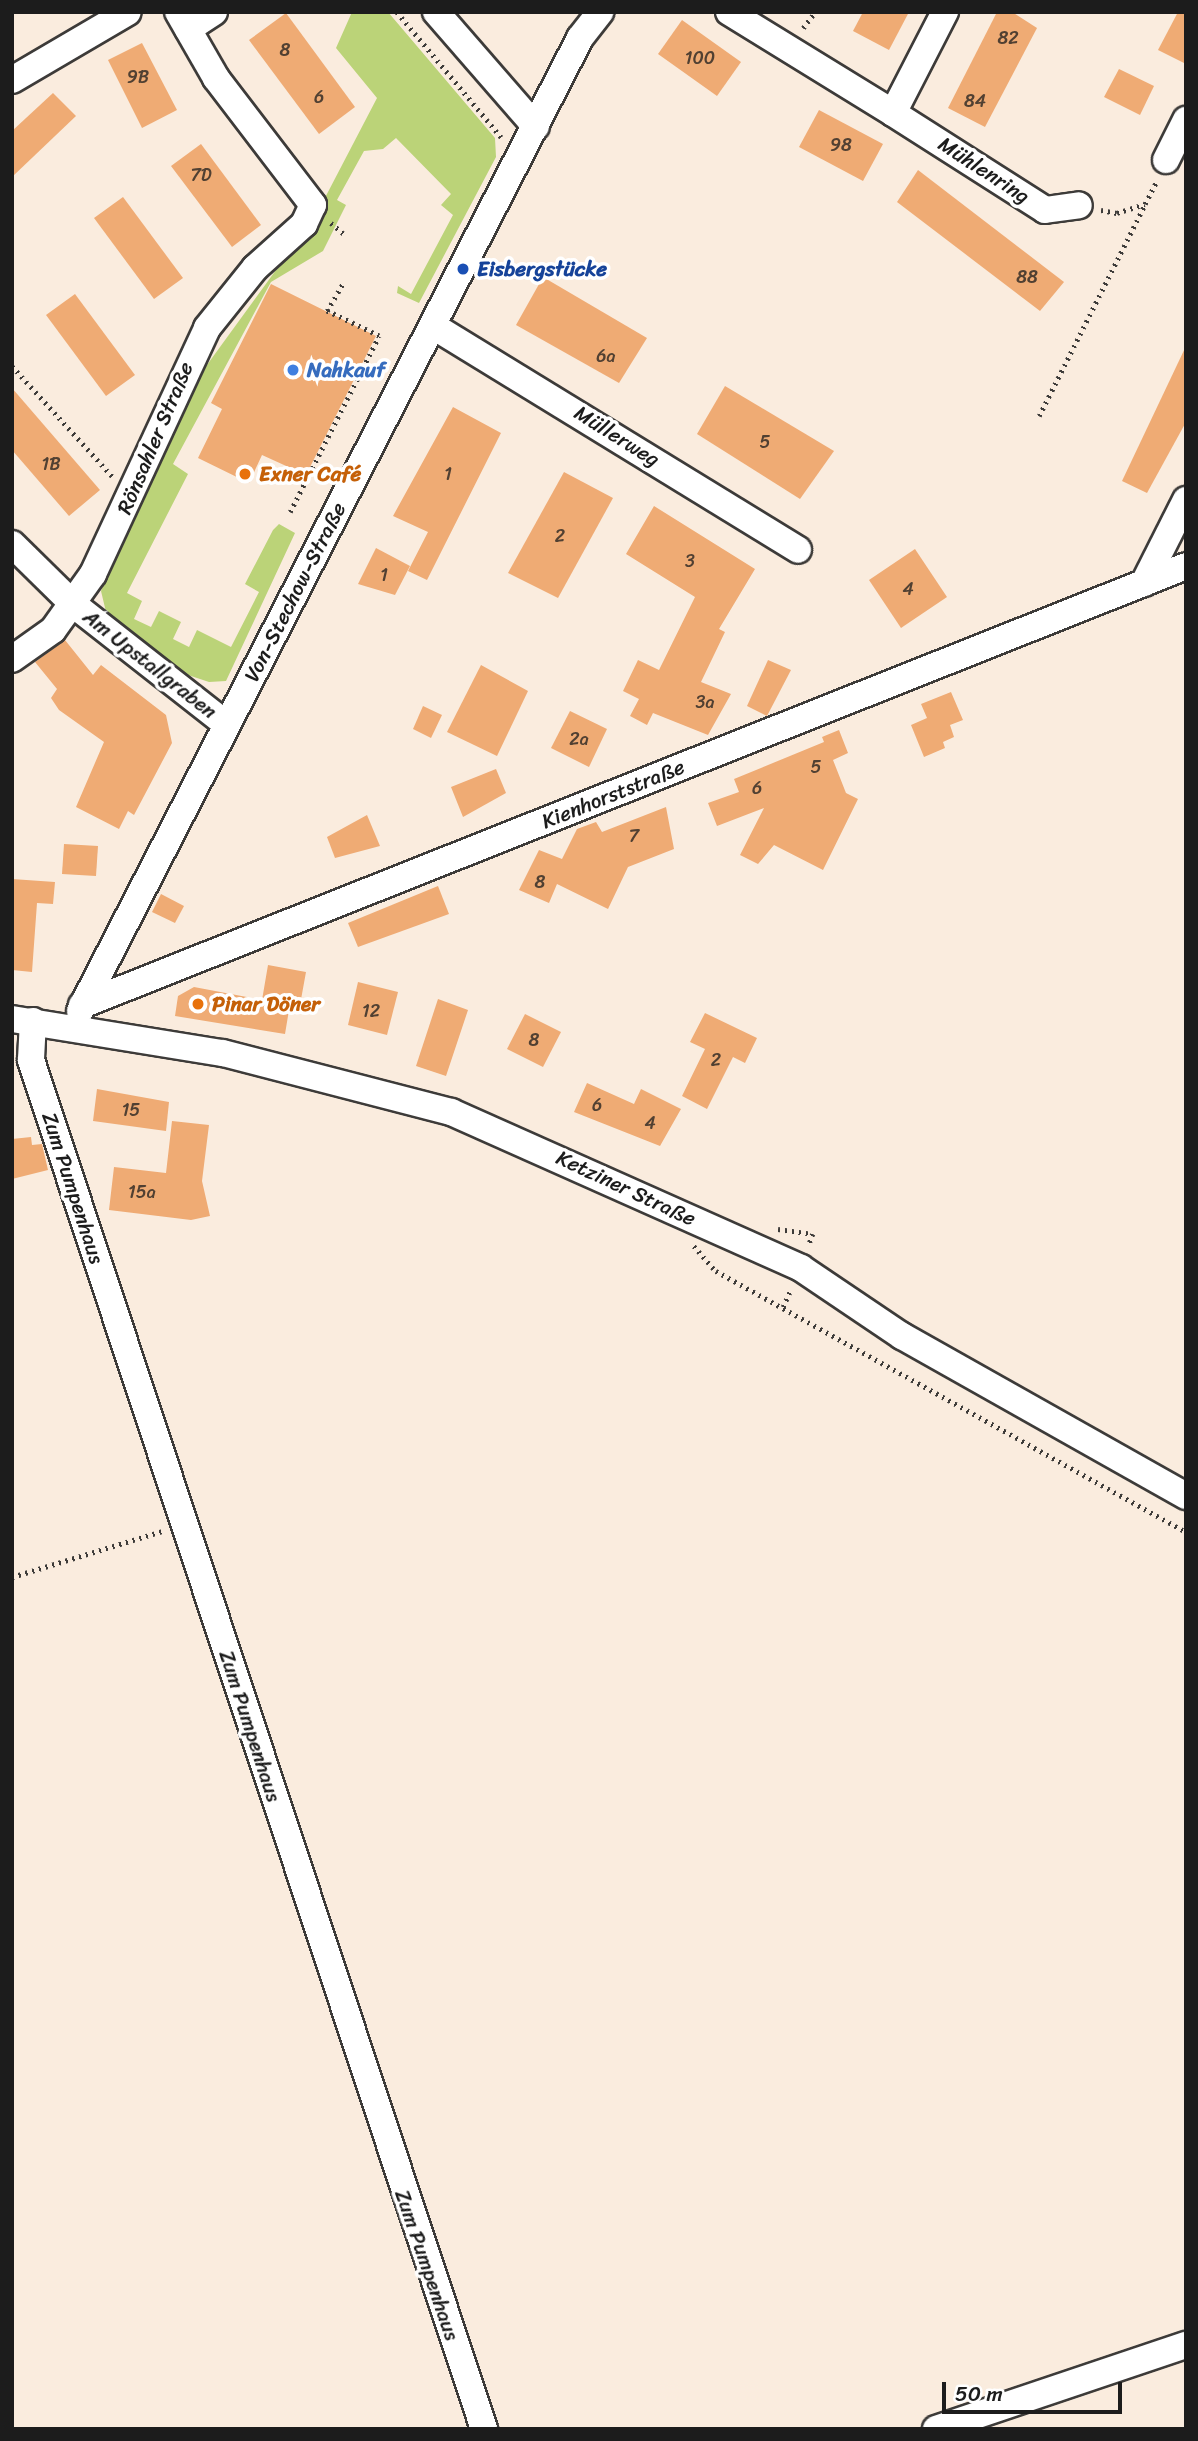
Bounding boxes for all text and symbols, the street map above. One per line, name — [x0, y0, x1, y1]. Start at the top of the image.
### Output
house number: 82 — [997, 27, 1019, 49]
house number: 8 — [280, 39, 290, 61]
house number: 100 — [685, 47, 715, 69]
house number: 9B — [127, 66, 149, 88]
house number: 6 — [314, 86, 324, 108]
house number: 84 — [964, 90, 986, 112]
street label: Mühlenring — [934, 131, 1034, 209]
house number: 98 — [830, 134, 852, 156]
house number: 7D — [190, 164, 212, 186]
place label: Eisbergstücke — [477, 256, 607, 282]
marker: Eisbergstücke — [455, 261, 471, 277]
house number: 88 — [1016, 266, 1038, 288]
house number: 6a — [596, 345, 616, 367]
place label: Nahkauf — [307, 357, 385, 383]
street label: Rönsahler Straße — [111, 358, 199, 518]
marker: Nahkauf — [285, 362, 301, 378]
street label: Müllerweg — [570, 400, 664, 472]
house number: 5 — [760, 431, 770, 453]
house number: 1B — [41, 453, 61, 475]
place label: Exner Café — [259, 461, 361, 487]
house number: 1 — [444, 463, 452, 485]
marker: Exner Café — [237, 466, 253, 482]
street label: Von-Stechow-Straße — [239, 498, 351, 686]
house number: 2 — [555, 525, 565, 547]
house number: 3 — [685, 550, 695, 572]
house number: 1 — [380, 564, 388, 586]
house number: 4 — [902, 578, 914, 600]
street label: Am Upstallgraben — [78, 604, 222, 724]
house number: 3a — [696, 691, 714, 713]
house number: 2a — [569, 728, 589, 750]
street label: Kienhorststraße — [538, 754, 688, 834]
house number: 5 — [811, 756, 821, 778]
house number: 6 — [752, 777, 762, 799]
house number: 7 — [629, 825, 639, 847]
house number: 8 — [535, 871, 545, 893]
place label: Pinar Döner — [212, 991, 320, 1017]
marker: Pinar Döner — [190, 996, 206, 1012]
house number: 12 — [362, 1000, 380, 1022]
house number: 8 — [529, 1029, 539, 1051]
house number: 2 — [711, 1049, 721, 1071]
house number: 6 — [592, 1094, 602, 1116]
house number: 15 — [122, 1099, 140, 1121]
street label: Zum Pumpenhaus — [36, 1108, 110, 1268]
house number: 4 — [644, 1112, 656, 1134]
street label: Ketziner Straße — [552, 1145, 700, 1231]
house number: 15a — [128, 1181, 156, 1203]
street label: Zum Pumpenhaus — [213, 1646, 287, 1806]
street label: Zum Pumpenhaus — [389, 2185, 465, 2345]
scale bar — [946, 2368, 1126, 2412]
text: 50 m — [955, 2375, 1003, 2413]

